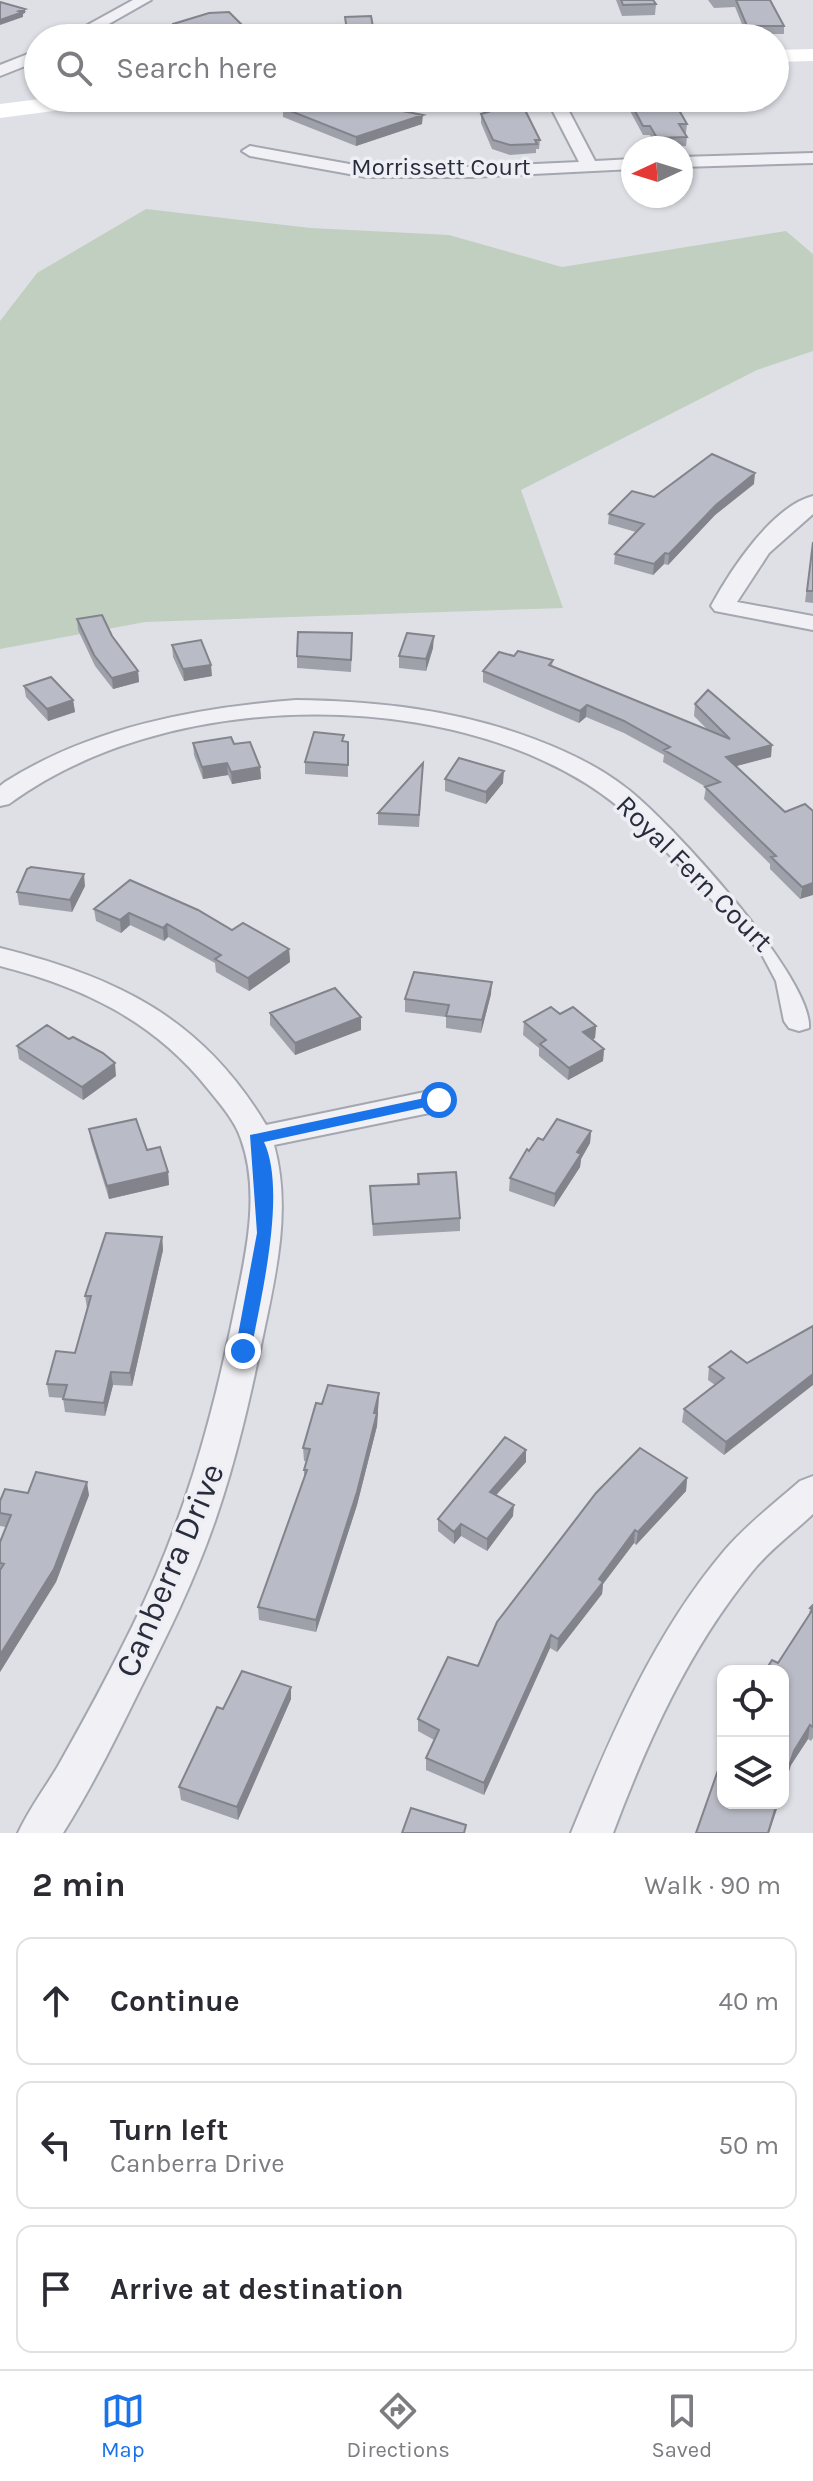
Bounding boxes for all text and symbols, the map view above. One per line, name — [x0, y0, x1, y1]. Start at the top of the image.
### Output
search box — [24, 24, 789, 112]
icon: search — [52, 46, 96, 90]
text: Search here — [116, 50, 277, 86]
north arrow — [621, 136, 693, 208]
street label: Morrissett Court — [351, 153, 531, 181]
street label: Royal Fern Court — [610, 788, 780, 958]
route start — [421, 1082, 457, 1118]
route end — [225, 1333, 261, 1369]
street label: Canberra Drive — [107, 1457, 233, 1683]
map controls — [717, 1665, 789, 1809]
button: locate — [717, 1665, 789, 1737]
button: layers — [717, 1737, 789, 1809]
text: 2 min — [32, 1865, 126, 1905]
text: Walk · 90 m — [644, 1870, 781, 1901]
icon: ahead — [34, 1979, 78, 2023]
text: Continue — [110, 1983, 240, 2019]
text: 40 m — [719, 1986, 779, 2017]
text: Turn left — [110, 2112, 228, 2148]
icon: left — [34, 2123, 78, 2167]
text: 50 m — [718, 2130, 779, 2161]
text: Canberra Drive — [110, 2148, 285, 2179]
icon: arrive — [34, 2267, 78, 2311]
text: Arrive at destination — [110, 2271, 404, 2307]
tab: Map — [101, 2389, 145, 2463]
tab: Directions — [346, 2389, 450, 2463]
tab: Saved — [651, 2389, 712, 2463]

